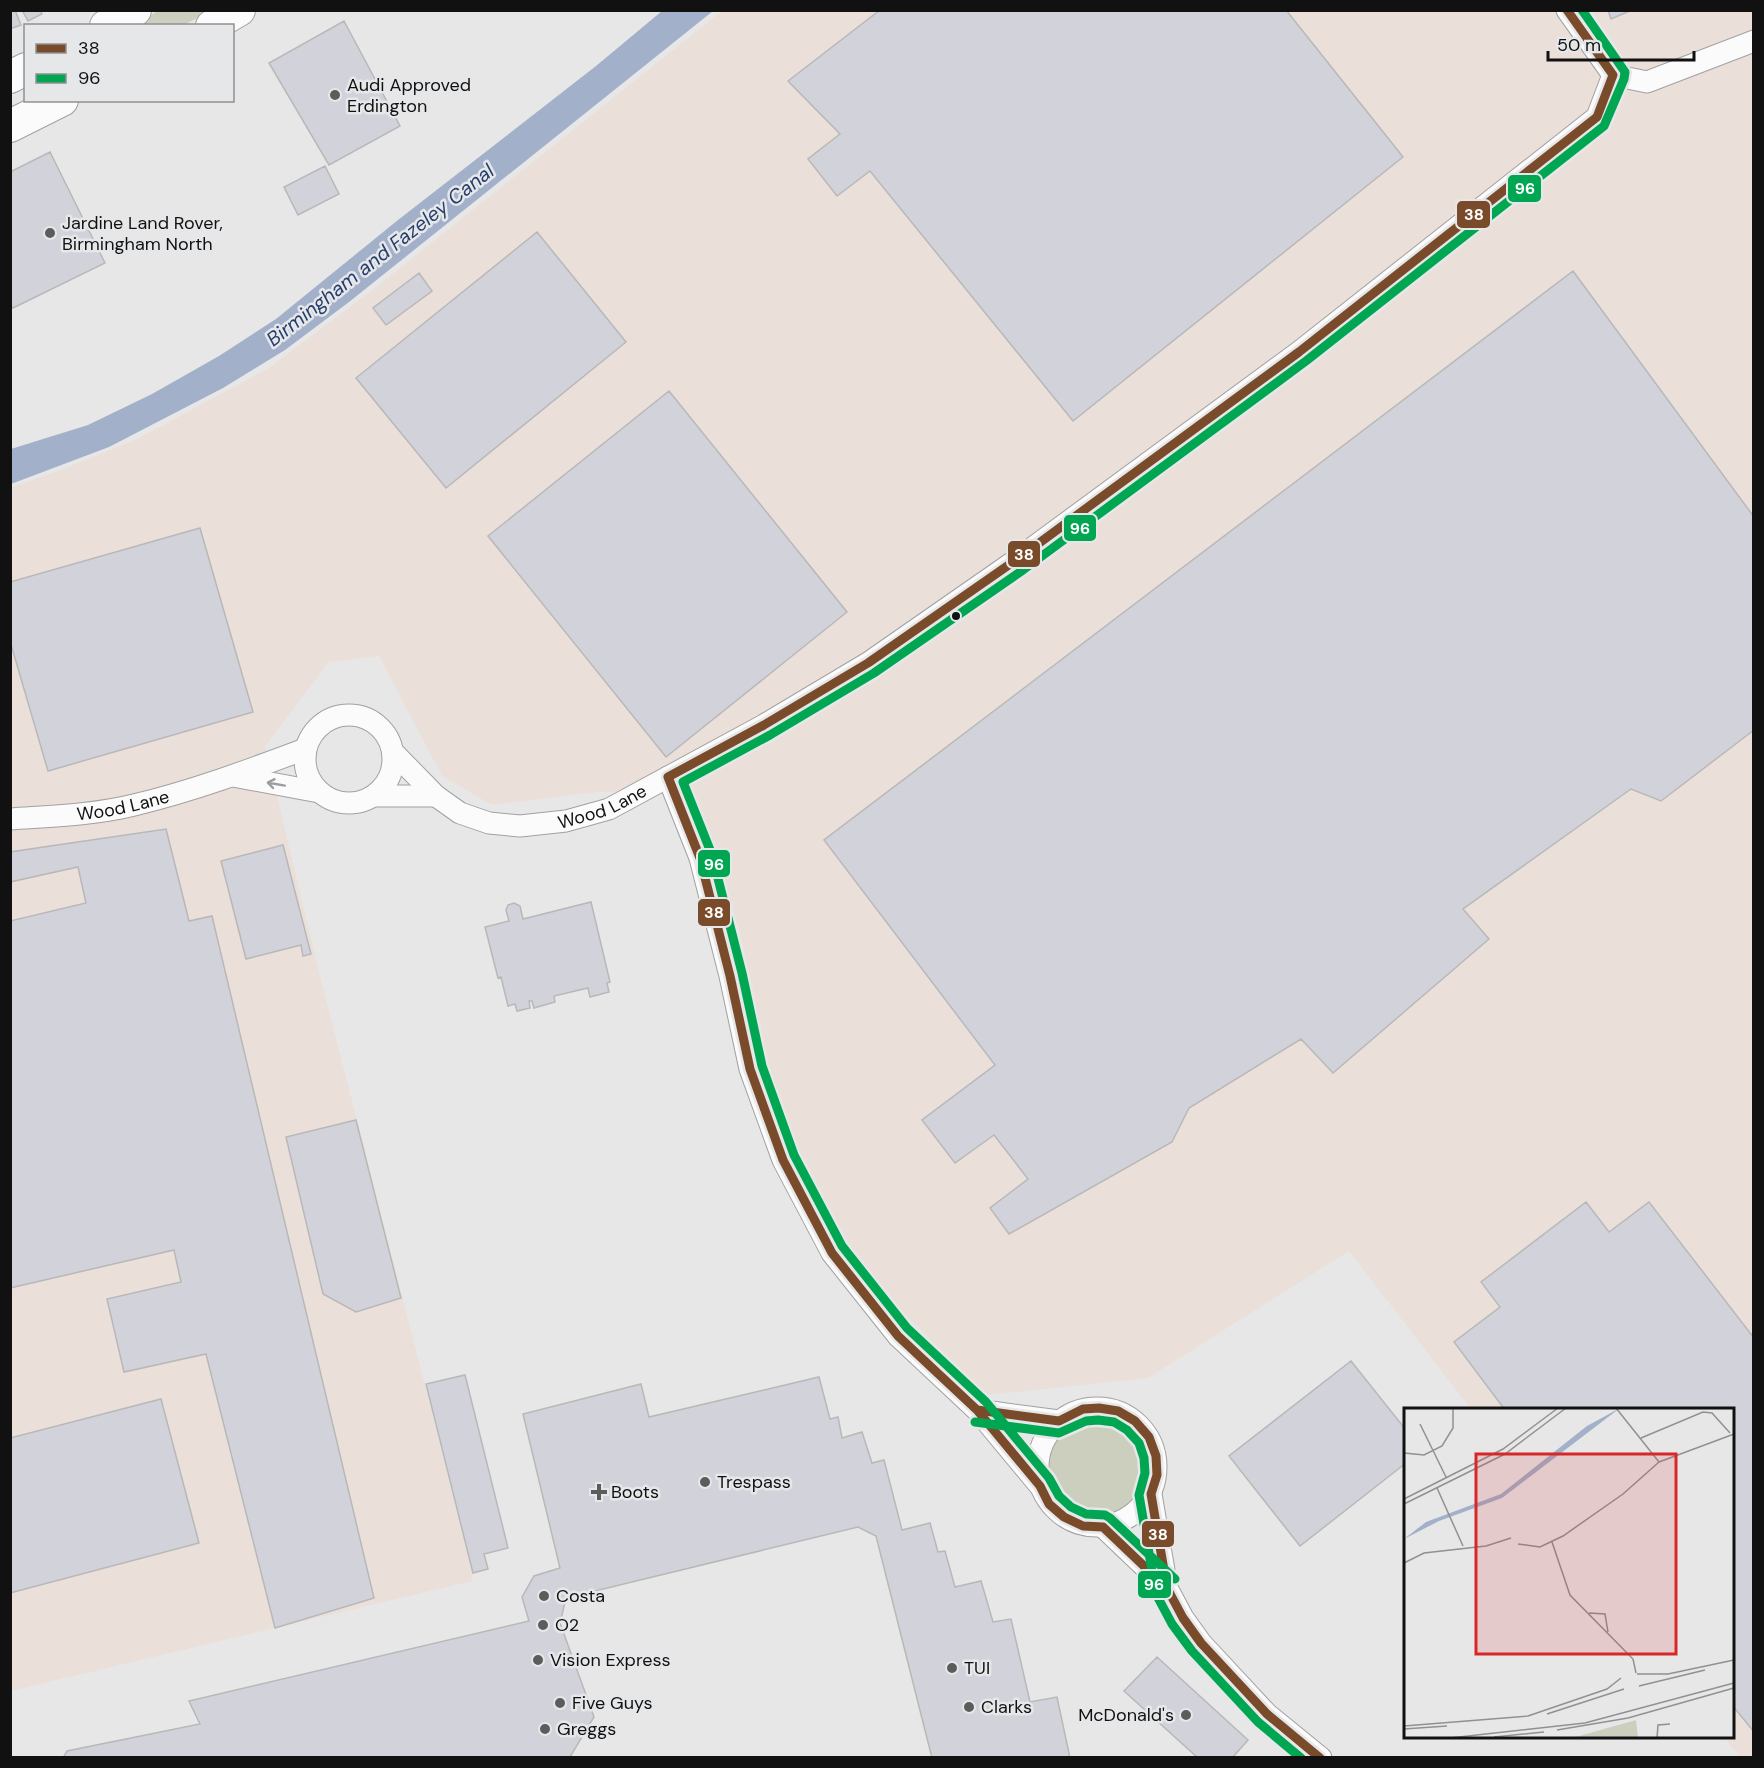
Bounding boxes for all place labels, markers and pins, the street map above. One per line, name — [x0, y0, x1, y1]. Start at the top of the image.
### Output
place label: Audi Approved Erdington — [347, 73, 471, 118]
marker: Audi Approved Erdington — [328, 88, 342, 102]
place label: Jardine Land Rover, Birmingham North — [62, 211, 223, 256]
marker: Jardine Land Rover, Birmingham North — [43, 226, 57, 240]
unlabelled marker — [950, 610, 962, 622]
place label: Trespass — [717, 1470, 791, 1494]
marker: Trespass — [698, 1475, 712, 1489]
place label: Boots — [611, 1480, 659, 1504]
marker: Boots — [592, 1485, 606, 1499]
place label: Costa — [556, 1584, 605, 1608]
marker: Costa — [537, 1589, 551, 1603]
place label: O2 — [555, 1613, 579, 1637]
marker: O2 — [536, 1618, 550, 1632]
place label: Vision Express — [550, 1648, 671, 1672]
marker: Vision Express — [531, 1653, 545, 1667]
place label: TUI — [964, 1656, 990, 1680]
marker: TUI — [945, 1661, 959, 1675]
place label: Five Guys — [572, 1691, 652, 1715]
place label: Clarks — [981, 1695, 1032, 1719]
marker: Five Guys — [553, 1696, 567, 1710]
marker: Clarks — [962, 1700, 976, 1714]
place label: McDonald's — [1078, 1703, 1174, 1727]
marker: McDonald's — [1179, 1708, 1193, 1722]
place label: Greggs — [557, 1717, 616, 1741]
marker: Greggs — [538, 1722, 552, 1736]

